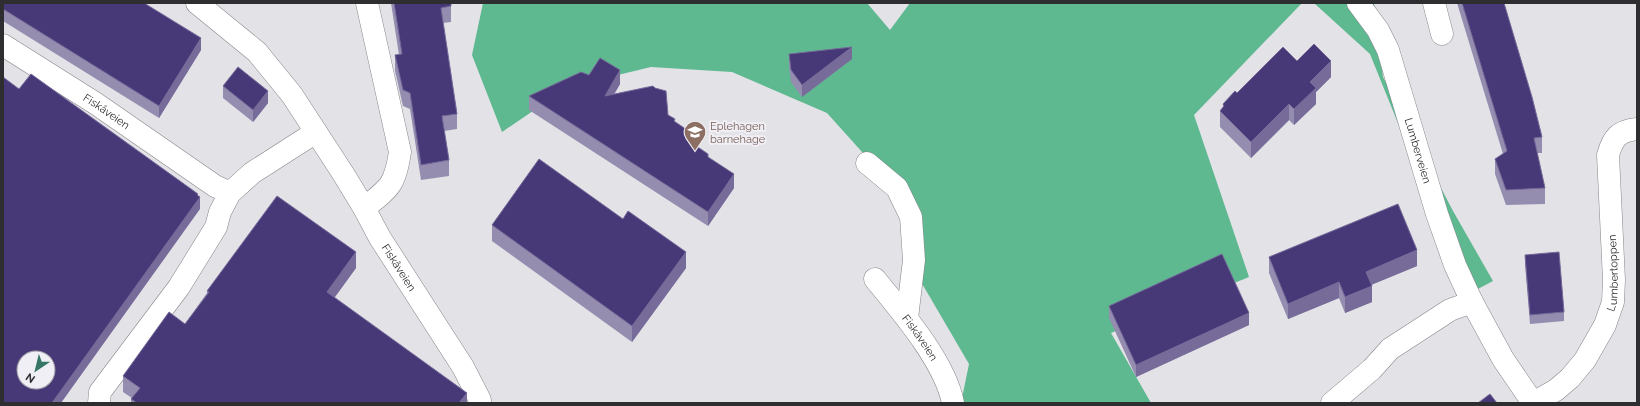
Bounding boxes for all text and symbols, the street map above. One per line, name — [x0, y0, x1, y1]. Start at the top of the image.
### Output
street label: Fiskåveien — [81, 91, 132, 132]
street label: Lumberveien — [1402, 117, 1434, 185]
school or university icon: Eplehagen barnehage — [682, 119, 708, 152]
place label: Eplehagen barnehage — [710, 120, 766, 146]
street label: Lumbertoppen — [1604, 234, 1621, 313]
street label: Fiskåveien — [379, 242, 418, 294]
street label: Fiskåveien — [899, 312, 940, 363]
north arrow — [16, 350, 56, 390]
text: N — [23, 370, 38, 386]

